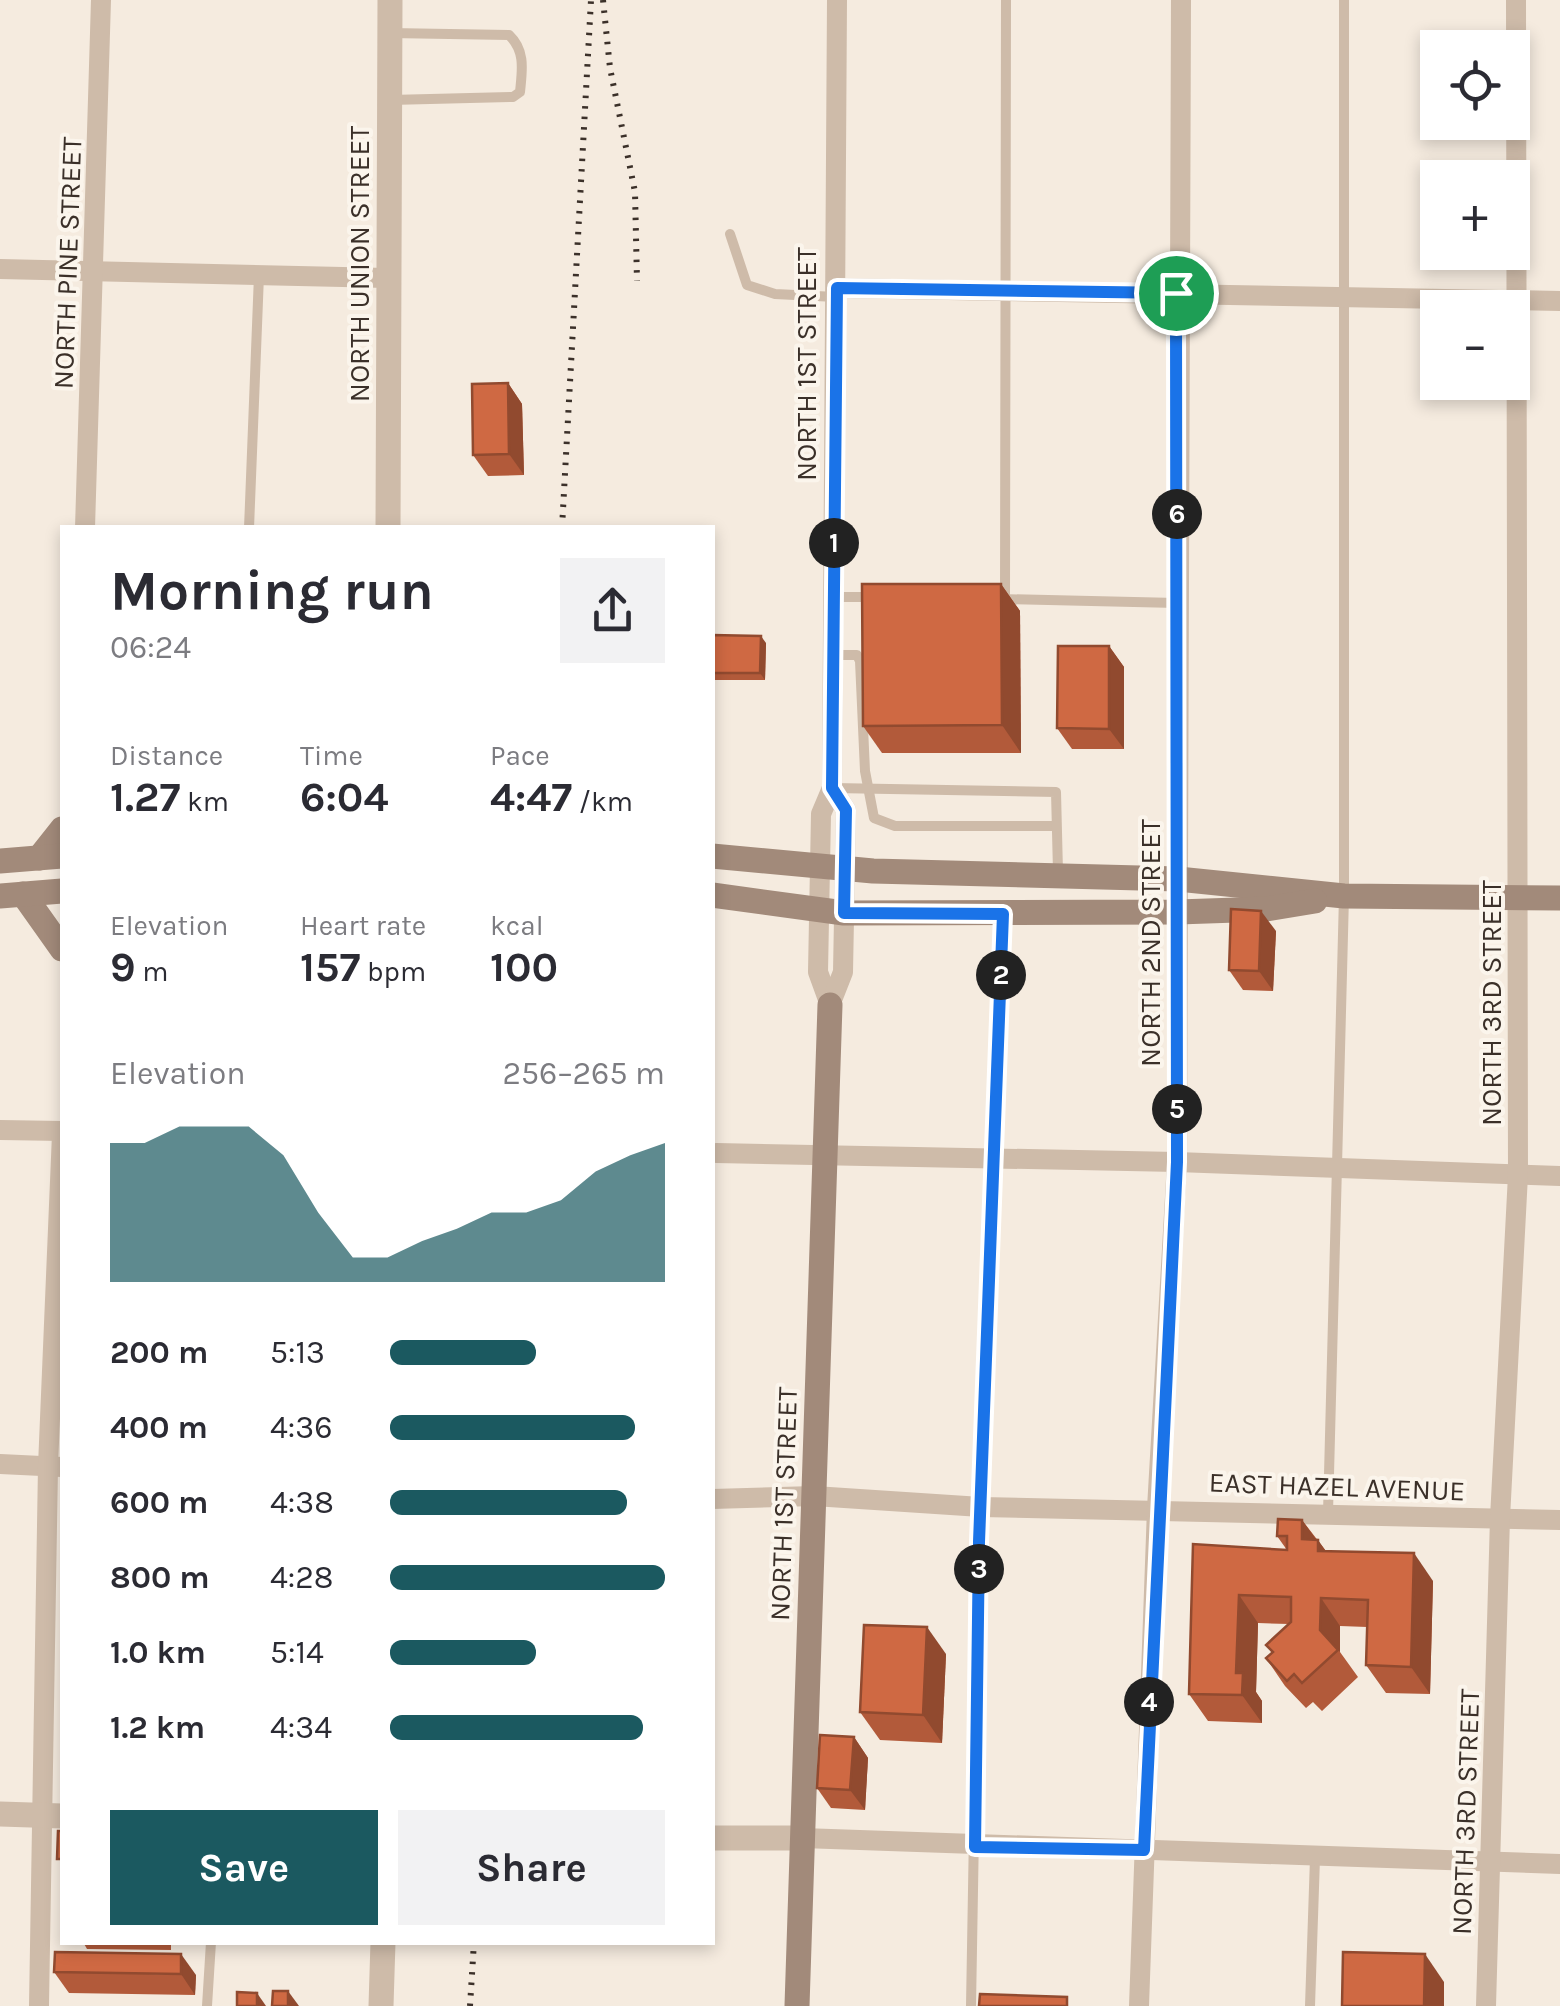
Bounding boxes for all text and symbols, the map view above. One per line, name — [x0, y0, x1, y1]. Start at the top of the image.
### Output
map controls — [1420, 30, 1530, 400]
button: locate — [1420, 30, 1530, 140]
street label: NORTH UNION STREET — [343, 126, 376, 402]
street label: NORTH PINE STREET — [47, 136, 88, 390]
button: + — [1420, 160, 1530, 270]
street label: NORTH 1ST STREET — [790, 247, 823, 481]
pin — [1134, 251, 1219, 336]
icon: arrive — [1149, 266, 1204, 321]
button: − — [1420, 290, 1530, 400]
pin: 6 — [1152, 489, 1202, 539]
text: 6 — [1169, 497, 1186, 530]
pin: 1 — [809, 518, 859, 568]
text: 1 — [829, 526, 839, 559]
button: share — [560, 558, 665, 663]
text: Morning run — [110, 559, 434, 623]
text: 06:24 — [110, 629, 191, 666]
text: Distance — [110, 739, 223, 772]
text: Time — [300, 739, 363, 772]
text: Pace — [490, 739, 550, 772]
text: 1.27 — [110, 772, 180, 822]
text: 6:04 — [300, 772, 388, 822]
text: 4:47 — [490, 772, 572, 822]
text: km — [180, 785, 229, 818]
text: /km — [572, 785, 633, 818]
street label: NORTH 2ND STREET — [1134, 819, 1167, 1067]
street label: NORTH 3RD STREET — [1475, 880, 1508, 1126]
text: Elevation — [110, 909, 229, 942]
text: Heart rate — [300, 909, 426, 942]
text: kcal — [490, 909, 543, 942]
text: 9 — [110, 942, 136, 992]
text: 157 — [300, 942, 360, 992]
text: 100 — [490, 942, 558, 992]
pin: 2 — [976, 950, 1026, 1000]
text: m — [136, 955, 168, 988]
text: bpm — [360, 955, 426, 988]
text: 2 — [993, 958, 1009, 991]
text: Elevation — [110, 1055, 245, 1092]
text: 256–265 m — [502, 1055, 665, 1092]
pin: 5 — [1152, 1084, 1202, 1134]
text: 5 — [1169, 1092, 1185, 1125]
text: 200 m — [110, 1334, 208, 1371]
text: 5:13 — [270, 1334, 325, 1371]
street label: NORTH 1ST STREET — [763, 1386, 804, 1622]
text: 400 m — [110, 1409, 208, 1446]
text: 4:36 — [270, 1409, 332, 1446]
street label: EAST HAZEL AVENUE — [1208, 1466, 1466, 1507]
text: 600 m — [110, 1484, 208, 1521]
text: 4:38 — [270, 1484, 334, 1521]
pin: 3 — [954, 1544, 1004, 1594]
text: 3 — [970, 1552, 988, 1585]
text: 800 m — [110, 1559, 210, 1596]
text: 4:28 — [270, 1559, 333, 1596]
text: 1.0 km — [110, 1634, 206, 1671]
text: 5:14 — [270, 1634, 324, 1671]
pin: 4 — [1124, 1677, 1174, 1727]
text: 4 — [1141, 1685, 1157, 1718]
street label: NORTH 3RD STREET — [1445, 1688, 1486, 1936]
text: 1.2 km — [110, 1709, 205, 1746]
text: 4:34 — [270, 1709, 332, 1746]
button: Save — [110, 1810, 378, 1925]
button: Share — [398, 1810, 665, 1925]

